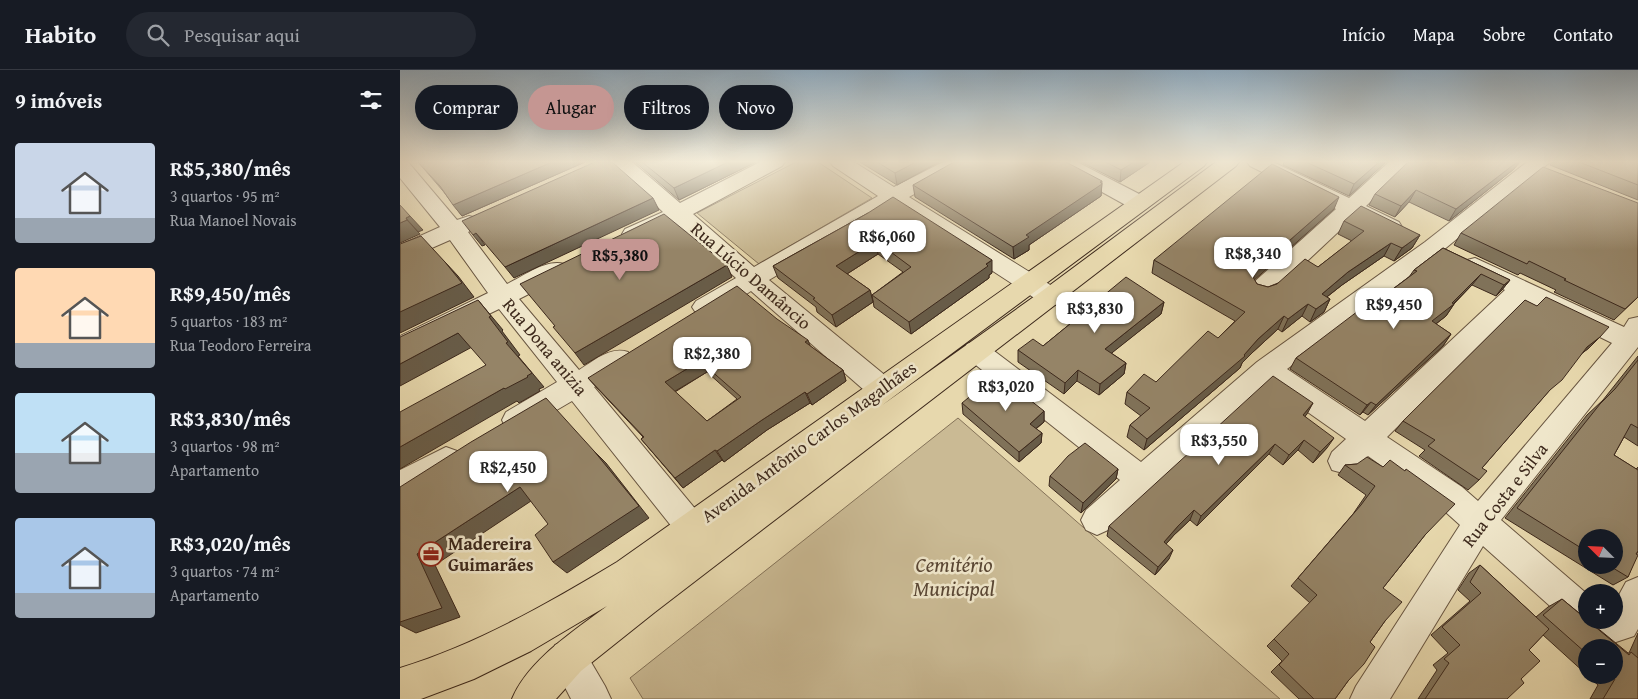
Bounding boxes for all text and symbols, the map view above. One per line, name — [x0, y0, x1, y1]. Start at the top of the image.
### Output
search box — [126, 12, 476, 57]
text: Habito — [25, 17, 96, 52]
icon: search — [144, 21, 172, 49]
text: Pesquisar aqui — [184, 21, 300, 49]
text: Início — [1342, 21, 1385, 48]
text: Mapa — [1413, 21, 1455, 48]
text: Sobre — [1483, 21, 1526, 48]
text: Contato — [1554, 21, 1613, 48]
text: 9 imóveis — [15, 85, 102, 116]
chip: Comprar — [415, 85, 518, 130]
chip: Alugar — [528, 85, 614, 130]
chip: Filtros — [624, 85, 709, 130]
chip: Novo — [719, 85, 793, 130]
icon: filters — [357, 86, 385, 114]
text: R$5,380/mês — [170, 153, 291, 184]
icon: home — [55, 163, 115, 223]
text: 3 quartos · 95 m² — [170, 184, 280, 208]
text: Rua Manoel Novais — [170, 208, 297, 232]
street label: Rua Lúcio Damâncio — [685, 215, 818, 336]
pin: R$6,060 — [841, 220, 933, 262]
text: R$6,060 — [859, 224, 915, 248]
pin: R$8,340 — [1207, 236, 1299, 279]
pin: R$5,380 — [574, 238, 666, 281]
text: R$8,340 — [1225, 241, 1281, 265]
text: R$5,380 — [592, 243, 648, 267]
text: R$9,450/mês — [170, 278, 291, 309]
icon: home — [55, 288, 115, 348]
pin: R$9,450 — [1348, 288, 1440, 330]
street label: Rua Dona anizia — [496, 292, 595, 402]
pin: R$3,830 — [1049, 292, 1141, 334]
text: R$9,450 — [1366, 292, 1422, 316]
text: R$3,830 — [1067, 296, 1123, 320]
text: 5 quartos · 183 m² — [170, 309, 287, 333]
text: Rua Teodoro Ferreira — [170, 333, 311, 357]
pin: R$2,380 — [666, 336, 758, 379]
text: R$2,380 — [684, 341, 740, 365]
street label: Avenida Antônio Carlos Magalhães — [696, 354, 922, 529]
pin: R$3,020 — [960, 370, 1052, 412]
text: R$3,020 — [978, 374, 1034, 398]
text: R$3,830/mês — [170, 403, 291, 434]
icon: home — [55, 413, 115, 473]
pin: R$3,550 — [1173, 424, 1265, 466]
text: R$3,550 — [1191, 428, 1247, 452]
text: 3 quartos · 98 m² — [170, 434, 280, 458]
street label: Rua Costa e Silva — [1455, 436, 1554, 553]
pin: R$2,450 — [462, 450, 554, 493]
text: R$2,450 — [480, 455, 536, 479]
text: Apartamento — [170, 458, 259, 482]
text: R$3,020/mês — [170, 528, 291, 559]
north arrow — [1578, 529, 1622, 574]
map controls — [1578, 529, 1623, 684]
place label: Madereira Guimarães — [448, 530, 534, 578]
icon: home — [55, 538, 115, 598]
office icon: Madereira Guimarães — [418, 541, 444, 567]
park label: Cemitério Municipal — [913, 549, 995, 604]
text: 3 quartos · 74 m² — [170, 559, 280, 583]
text: Apartamento — [170, 583, 259, 607]
button: + — [1578, 584, 1623, 629]
button: − — [1578, 639, 1623, 684]

